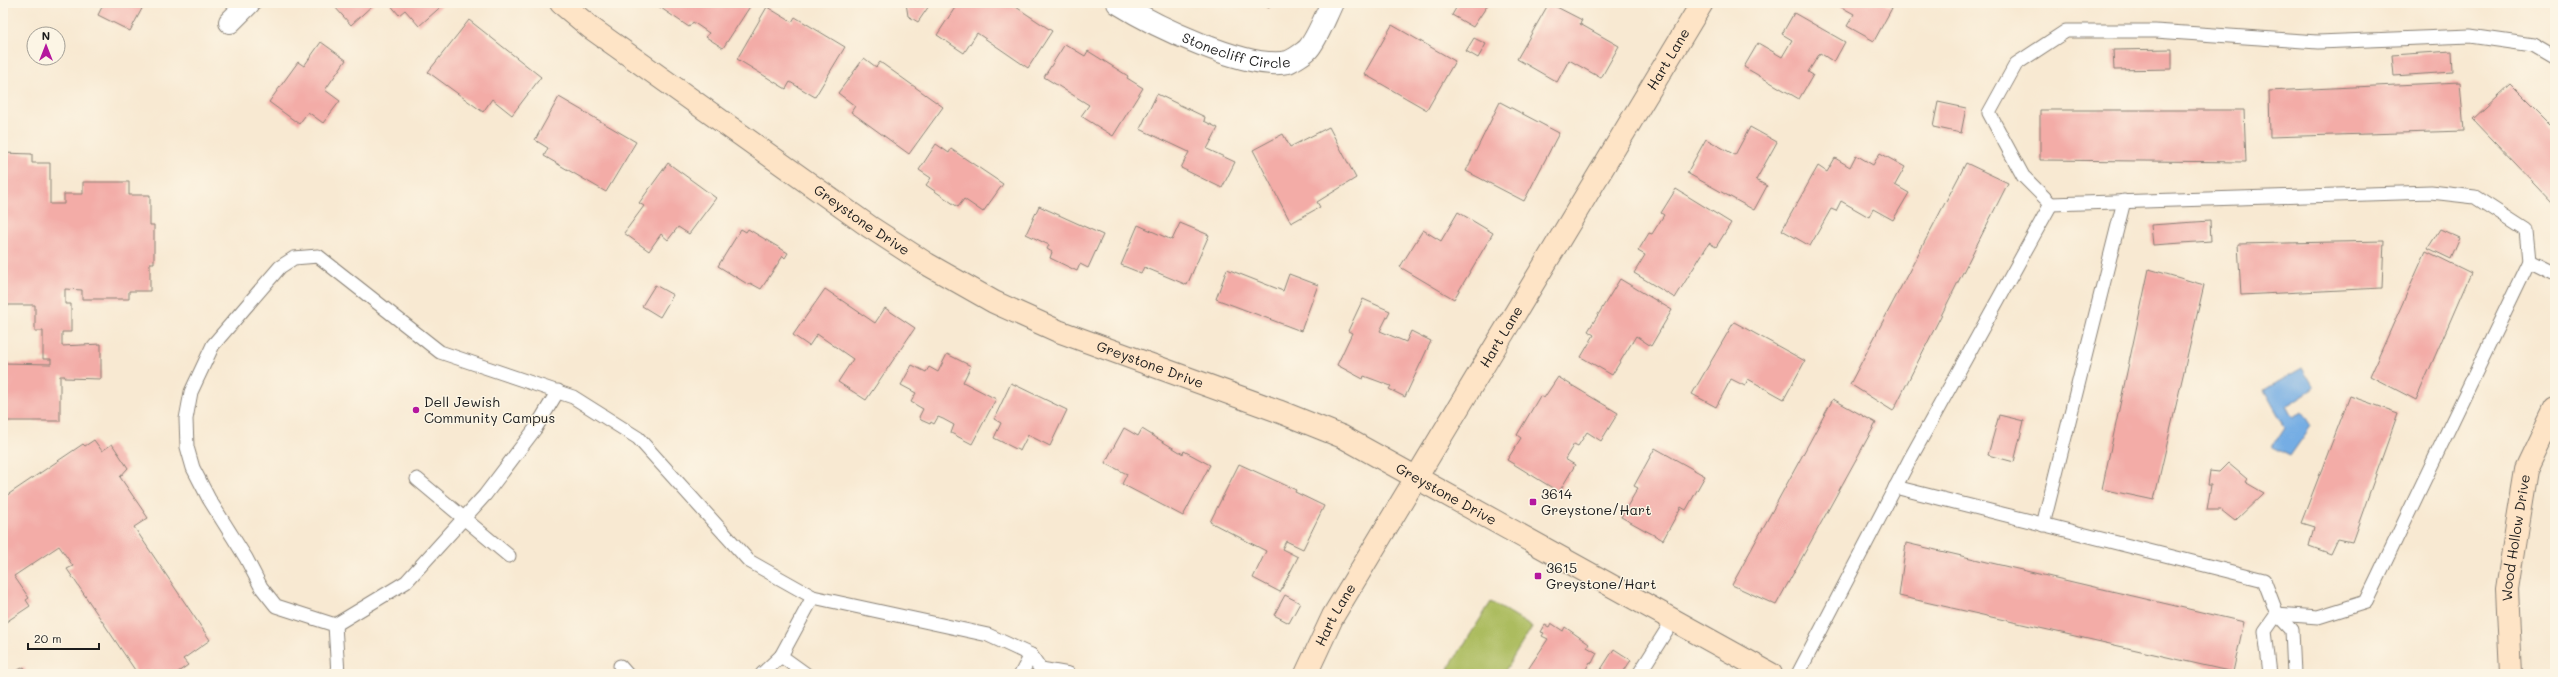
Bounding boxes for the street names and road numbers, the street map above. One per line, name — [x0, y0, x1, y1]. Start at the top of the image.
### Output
street label: Hart Lane — [1642, 24, 1694, 93]
street label: Stonecliff Circle — [1179, 27, 1292, 72]
street label: Greystone Drive — [810, 180, 914, 259]
street label: Hart Lane — [1475, 302, 1527, 371]
street label: Greystone Drive — [1094, 336, 1206, 392]
street label: Greystone Drive — [1393, 458, 1500, 529]
street label: Wood Hollow Drive — [2497, 473, 2534, 602]
street label: Hart Lane — [1310, 580, 1360, 649]

